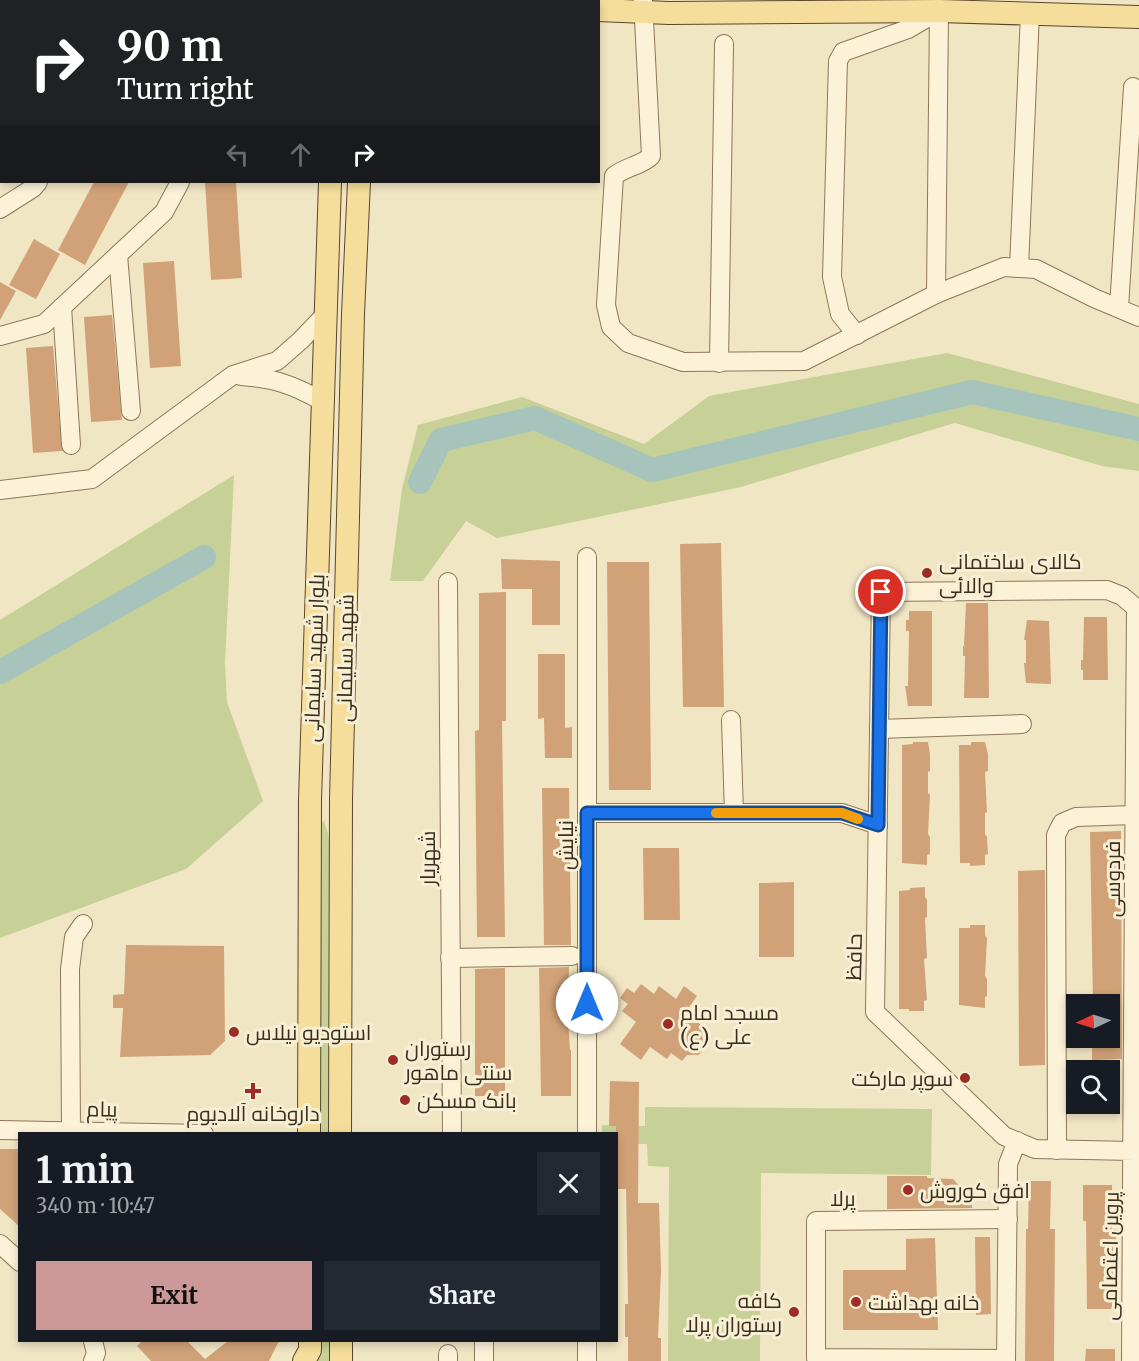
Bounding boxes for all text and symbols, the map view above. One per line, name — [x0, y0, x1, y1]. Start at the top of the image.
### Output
text: 90 m — [117, 20, 223, 72]
icon: right — [18, 24, 96, 102]
text: Turn right — [117, 72, 254, 106]
icon: left — [221, 138, 254, 171]
icon: ahead — [284, 138, 317, 171]
icon: right — [347, 138, 380, 171]
place label: کالای ساختمانی والائی — [939, 548, 1082, 599]
pin — [855, 566, 906, 617]
marker: کالای ساختمانی والائی — [920, 566, 934, 580]
street label: بلوار شهید سلیمانی — [298, 573, 330, 743]
icon: arrive — [864, 575, 897, 608]
street label: شهید سلیمانی — [330, 594, 360, 722]
street label: نیایش — [552, 820, 579, 870]
street label: شهریار — [414, 831, 441, 886]
street label: فردوسی — [1099, 841, 1126, 917]
street label: حافظ — [840, 933, 868, 981]
position arrow — [555, 971, 619, 1035]
north arrow — [1066, 994, 1120, 1048]
map controls — [1066, 994, 1120, 1114]
place label: مسجد امام علی (ع) — [680, 999, 779, 1051]
marker: مسجد امام علی (ع) — [661, 1017, 675, 1031]
place label: استودیو نیلاس — [246, 1019, 372, 1046]
marker: استودیو نیلاس — [227, 1025, 241, 1039]
place label: رستوران سنتی ماهور — [404, 1035, 512, 1086]
marker: رستوران سنتی ماهور — [386, 1053, 400, 1067]
button: search — [1066, 1060, 1120, 1114]
place label: سوپر مارکت — [851, 1065, 953, 1093]
marker: سوپر مارکت — [958, 1071, 972, 1085]
marker: داروخانه آلادیوم — [246, 1084, 260, 1098]
place label: بانک مسکن — [417, 1087, 517, 1114]
marker: بانک مسکن — [398, 1093, 412, 1107]
street label: پیام — [86, 1095, 118, 1124]
place label: داروخانه آلادیوم — [186, 1100, 320, 1128]
text: 1 min — [36, 1148, 134, 1193]
button: close — [537, 1152, 600, 1215]
place label: افق کوروش — [920, 1177, 1030, 1204]
marker: افق کوروش — [901, 1183, 915, 1197]
street label: پرلا — [830, 1185, 856, 1213]
street label: پروین اعتصامی — [1095, 1191, 1126, 1321]
text: 340 m · 10:47 — [36, 1193, 155, 1218]
button: Exit — [36, 1261, 312, 1330]
button: Share — [324, 1261, 600, 1330]
place label: کافه رستوران پرلا — [685, 1287, 782, 1339]
place label: خانه بهداشت — [868, 1289, 979, 1316]
marker: خانه بهداشت — [849, 1295, 863, 1309]
marker: کافه رستوران پرلا — [787, 1305, 801, 1319]

